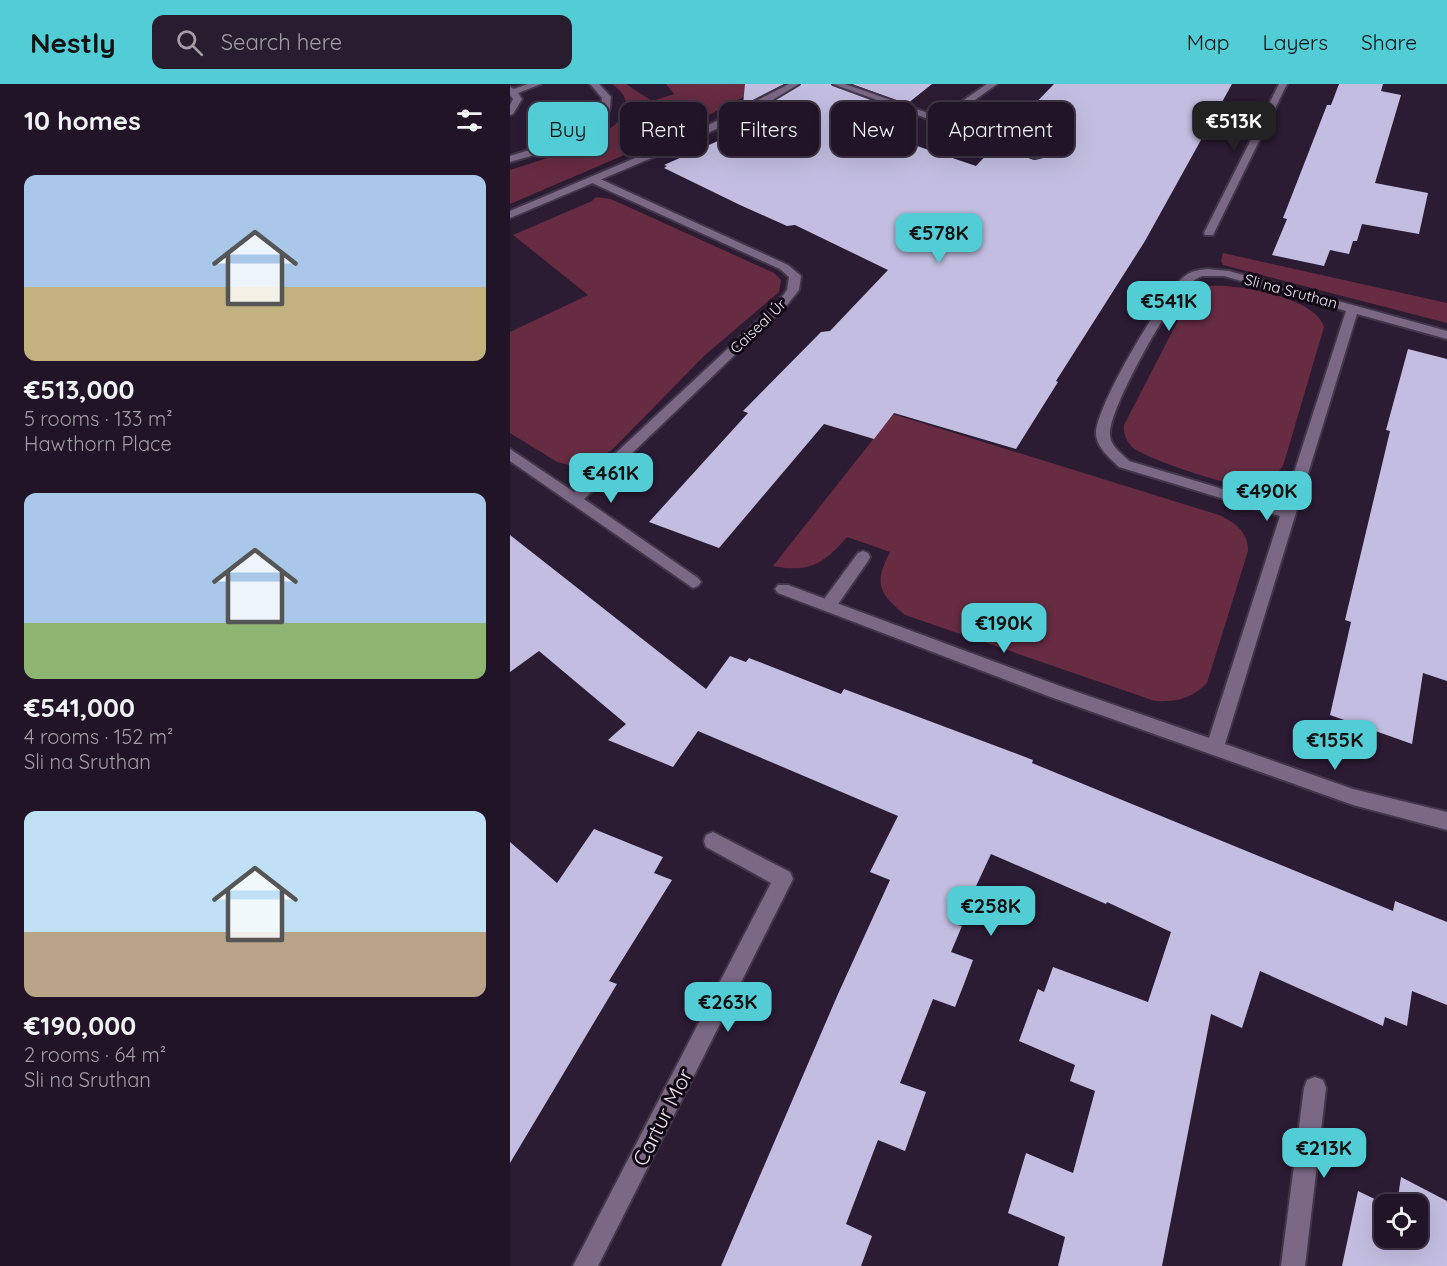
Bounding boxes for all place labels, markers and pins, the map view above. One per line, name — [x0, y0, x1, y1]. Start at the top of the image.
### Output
pin: €513K — [1192, 101, 1276, 152]
pin: €578K — [897, 213, 981, 264]
pin: €541K — [1127, 281, 1211, 332]
pin: €461K — [569, 453, 653, 504]
pin: €490K — [1225, 471, 1309, 522]
pin: €190K — [962, 603, 1046, 654]
pin: €155K — [1293, 720, 1377, 771]
pin: €258K — [949, 886, 1033, 937]
pin: €263K — [686, 982, 770, 1033]
pin: €213K — [1282, 1128, 1366, 1179]

